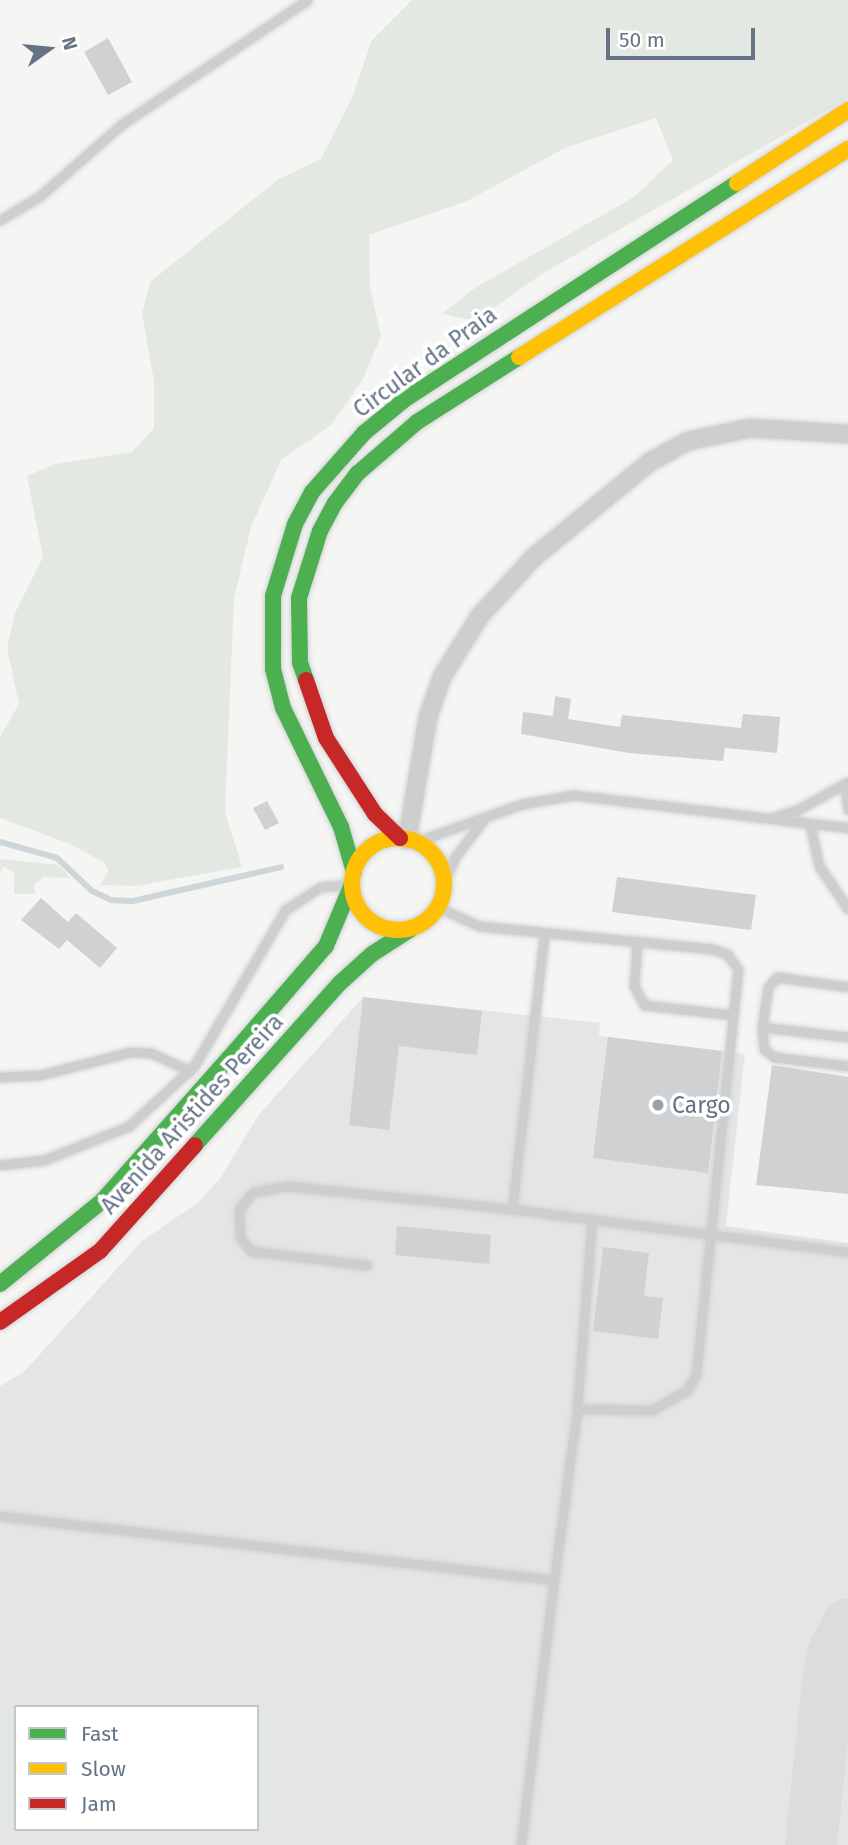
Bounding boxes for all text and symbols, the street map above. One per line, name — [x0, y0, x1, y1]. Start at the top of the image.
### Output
north arrow — [14, 14, 84, 84]
scale bar — [610, 14, 759, 58]
text: 50 m — [619, 27, 665, 53]
text: N — [57, 34, 83, 52]
street label: Circular da Praia — [348, 301, 502, 423]
street label: Avenida Aristides Pereira — [95, 1008, 289, 1220]
place label: Cargo — [672, 1091, 731, 1119]
marker: Cargo — [650, 1097, 666, 1113]
legend — [14, 1705, 259, 1831]
text: Fast — [81, 1721, 119, 1747]
text: Slow — [81, 1756, 126, 1782]
text: Jam — [81, 1791, 117, 1817]

